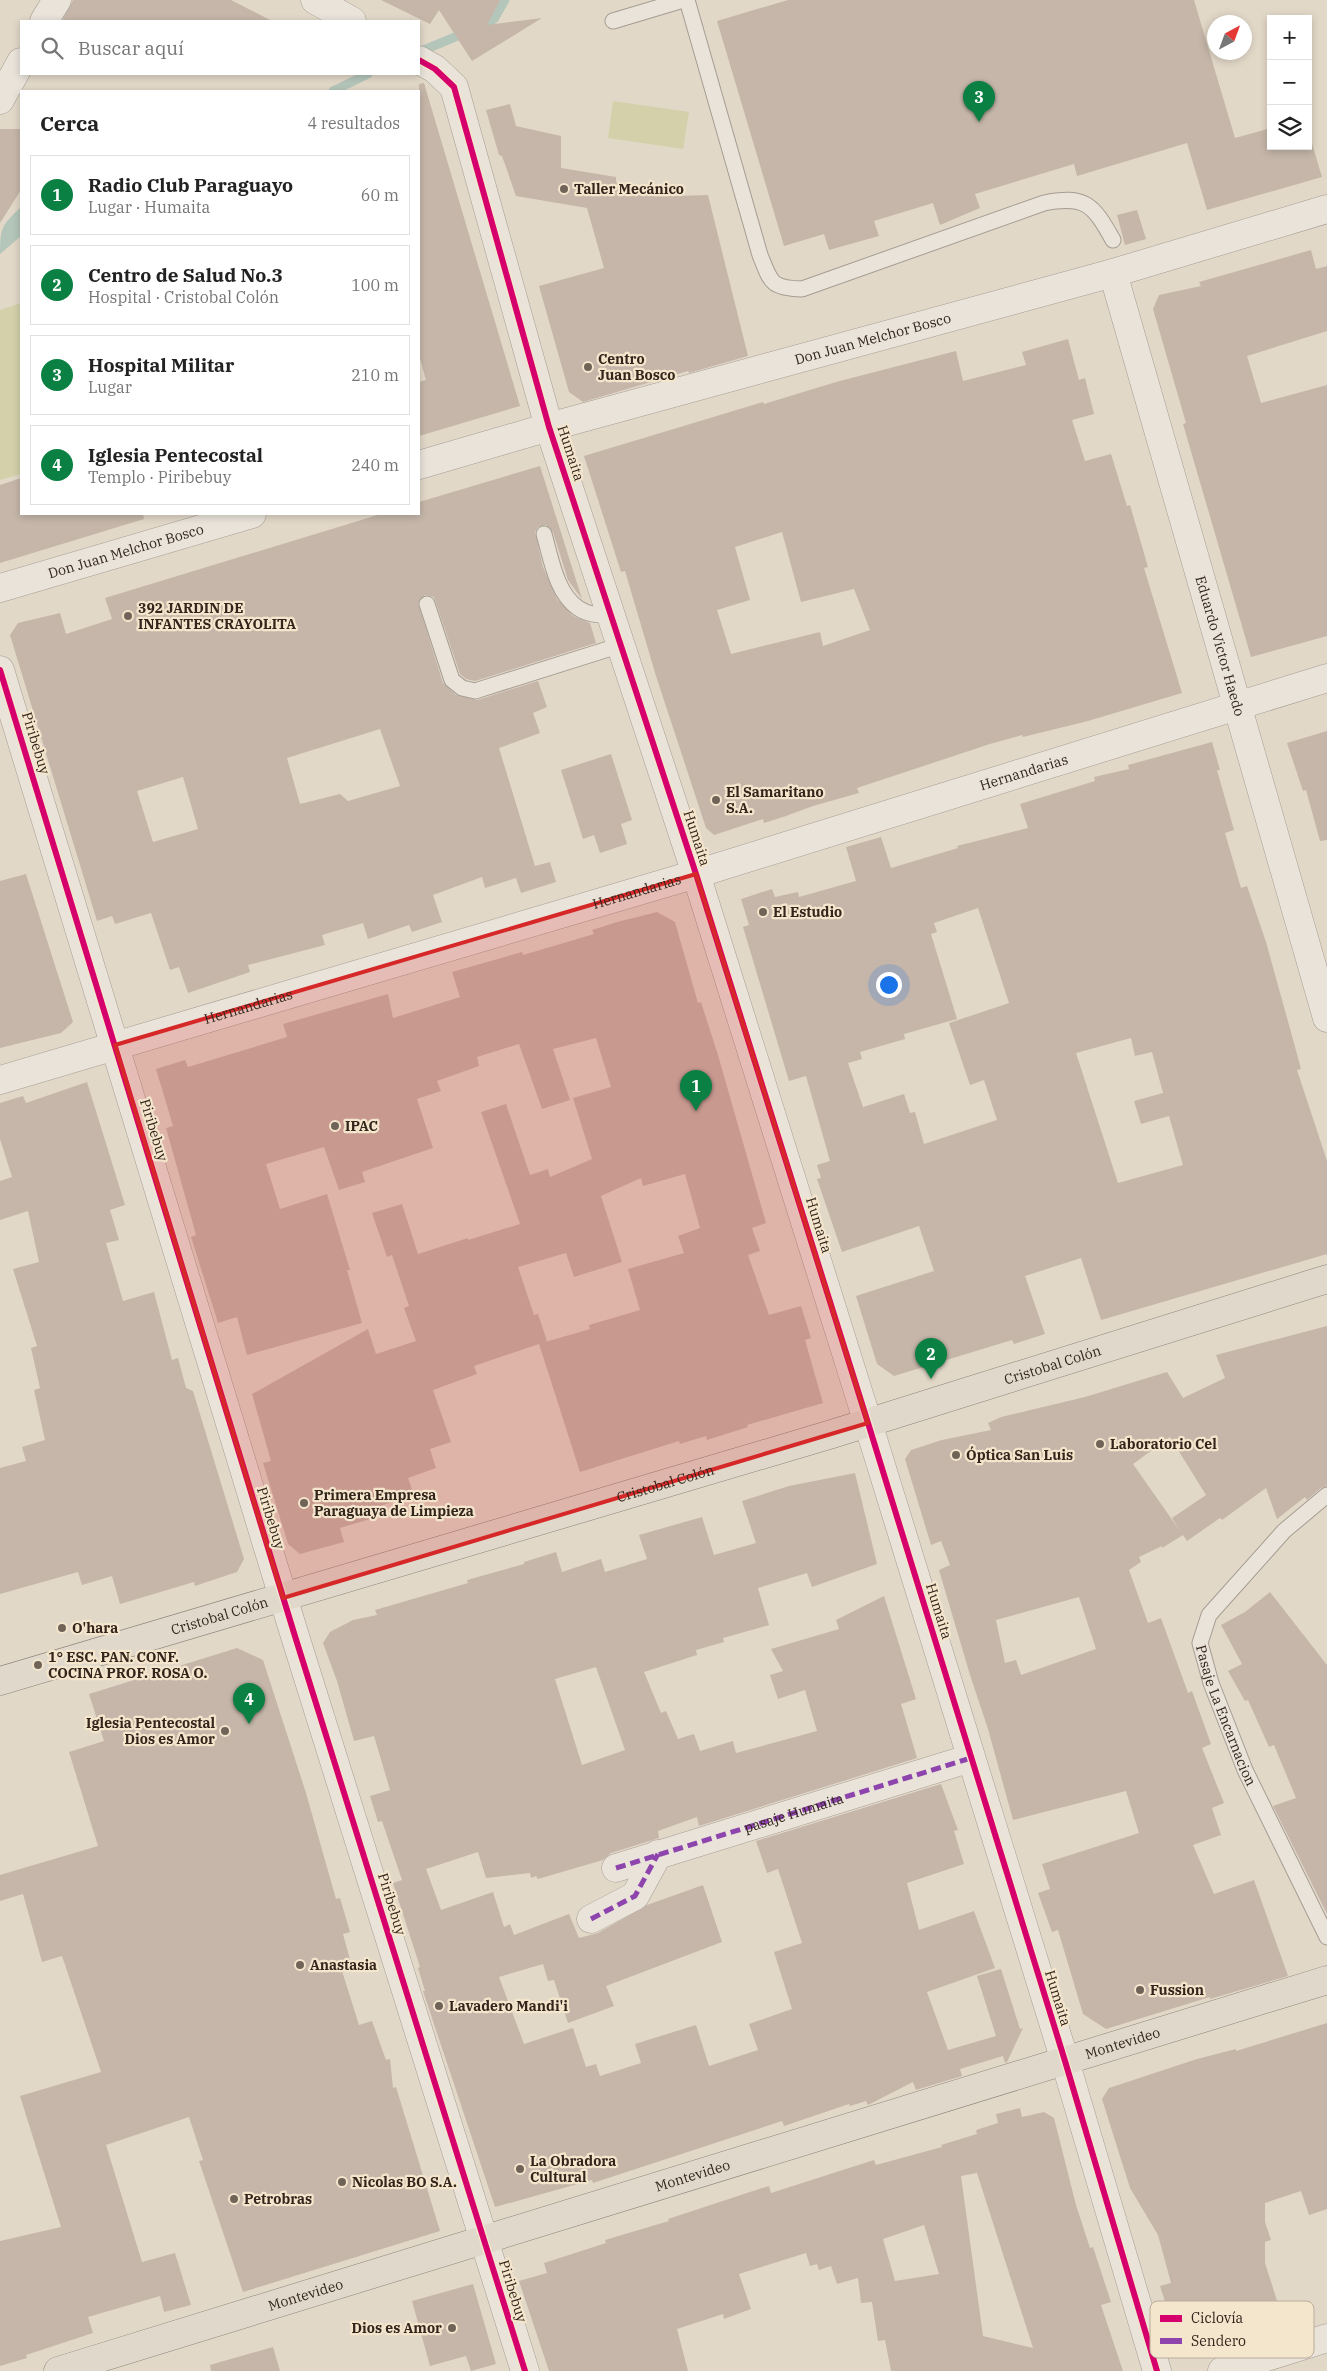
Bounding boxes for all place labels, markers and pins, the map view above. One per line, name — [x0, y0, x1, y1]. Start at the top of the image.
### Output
pin: 3 — [963, 81, 995, 122]
place label: Taller Mecánico — [574, 180, 684, 198]
marker: Taller Mecánico — [558, 183, 570, 195]
place label: Centro Juan Bosco — [598, 350, 675, 384]
marker: Centro Juan Bosco — [582, 361, 594, 373]
place label: 392 JARDIN DE INFANTES CRAYOLITA — [138, 599, 296, 633]
marker: 392 JARDIN DE INFANTES CRAYOLITA — [122, 610, 134, 622]
place label: El Samaritano S.A. — [726, 783, 824, 817]
marker: El Samaritano S.A. — [710, 794, 722, 806]
place label: El Estudio — [773, 903, 842, 921]
marker: El Estudio — [757, 906, 769, 918]
pin: 1 — [680, 1070, 712, 1111]
place label: IPAC — [345, 1117, 378, 1135]
marker: IPAC — [329, 1120, 341, 1132]
pin: 2 — [915, 1338, 947, 1379]
place label: Laboratorio Cel — [1110, 1435, 1217, 1453]
marker: Laboratorio Cel — [1094, 1438, 1106, 1450]
place label: Óptica San Luis — [966, 1446, 1073, 1464]
marker: Óptica San Luis — [950, 1449, 962, 1461]
place label: Primera Empresa Paraguaya de Limpieza — [314, 1486, 474, 1520]
marker: Primera Empresa Paraguaya de Limpieza — [298, 1497, 310, 1509]
place label: O'hara — [72, 1619, 118, 1637]
marker: O'hara — [56, 1622, 68, 1634]
place label: 1° ESC. PAN. CONF. COCINA PROF. ROSA O. — [48, 1648, 207, 1682]
marker: 1° ESC. PAN. CONF. COCINA PROF. ROSA O. — [32, 1659, 44, 1671]
pin: 4 — [233, 1683, 265, 1724]
place label: Iglesia Pentecostal Dios es Amor — [86, 1714, 215, 1748]
marker: Iglesia Pentecostal Dios es Amor — [219, 1725, 231, 1737]
place label: Anastasia — [310, 1956, 377, 1974]
marker: Anastasia — [294, 1959, 306, 1971]
place label: Fussion — [1150, 1981, 1204, 1999]
marker: Fussion — [1134, 1984, 1146, 1996]
place label: Lavadero Mandi'i — [449, 1997, 568, 2015]
marker: Lavadero Mandi'i — [433, 2000, 445, 2012]
place label: La Obradora Cultural — [530, 2152, 616, 2186]
marker: La Obradora Cultural — [514, 2163, 526, 2175]
place label: Nicolas BO S.A. — [352, 2173, 457, 2191]
marker: Nicolas BO S.A. — [336, 2176, 348, 2188]
place label: Petrobras — [244, 2190, 312, 2208]
marker: Petrobras — [228, 2193, 240, 2205]
place label: Dios es Amor — [352, 2319, 442, 2337]
marker: Dios es Amor — [446, 2322, 458, 2334]

